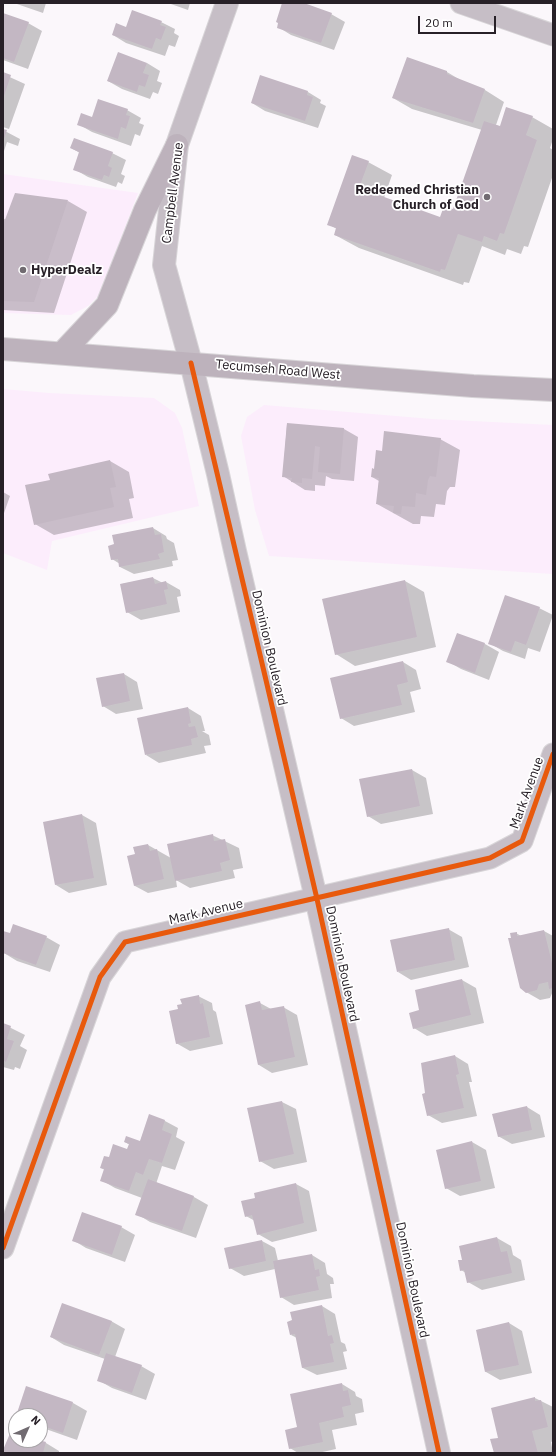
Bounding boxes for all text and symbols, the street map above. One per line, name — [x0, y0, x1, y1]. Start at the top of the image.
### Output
scale bar — [420, 8, 498, 34]
text: 20 m — [425, 15, 453, 30]
street label: Campbell Avenue — [159, 141, 187, 245]
place label: Redeemed Christian Church of God — [355, 182, 479, 213]
marker: Redeemed Christian Church of God — [482, 192, 492, 202]
place label: HyperDealz — [31, 262, 102, 278]
marker: HyperDealz — [18, 265, 28, 275]
street label: Tecumseh Road West — [215, 357, 341, 383]
street label: Dominion Boulevard — [248, 589, 290, 707]
street label: Mark Avenue — [507, 755, 547, 831]
street label: Mark Avenue — [167, 896, 245, 928]
street label: Dominion Boulevard — [322, 905, 362, 1023]
street label: Dominion Boulevard — [392, 1221, 432, 1339]
north arrow — [8, 1408, 48, 1448]
text: N — [28, 1412, 44, 1428]

